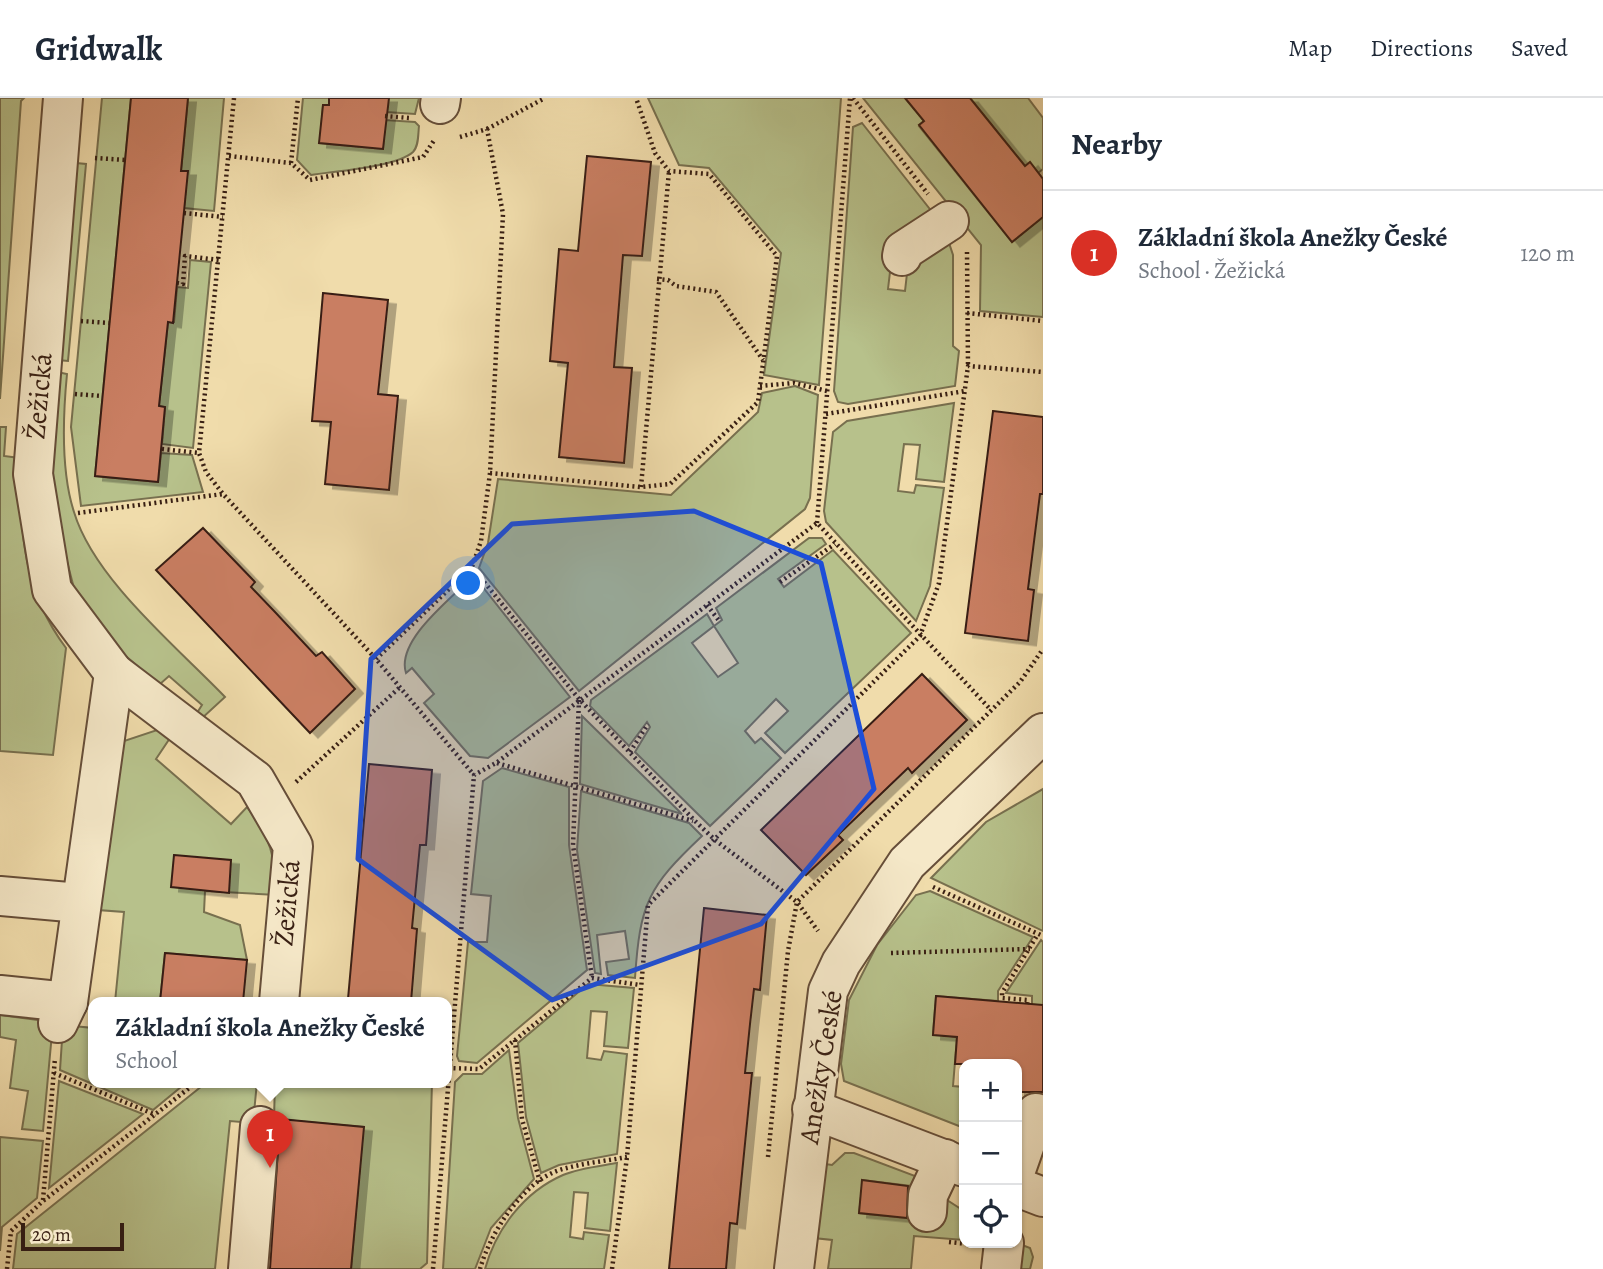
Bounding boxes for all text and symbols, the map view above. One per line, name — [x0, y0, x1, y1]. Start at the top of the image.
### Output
text: Gridwalk — [35, 26, 162, 71]
text: Map — [1288, 32, 1332, 64]
text: Directions — [1370, 32, 1473, 64]
text: Saved — [1511, 32, 1568, 64]
text: Nearby — [1071, 124, 1162, 164]
text: Základní škola Anežky České — [1138, 220, 1448, 255]
text: 1 — [1090, 238, 1098, 269]
text: 120 m — [1520, 238, 1575, 269]
text: School · Žežická — [1138, 255, 1285, 286]
street label: Žežická — [16, 351, 62, 441]
your location — [451, 566, 485, 600]
street label: Žežická — [264, 858, 310, 948]
street label: Anežky České — [790, 987, 852, 1148]
popup — [88, 997, 452, 1088]
text: Základní škola Anežky České — [115, 1010, 425, 1045]
text: School — [115, 1045, 178, 1076]
map controls — [959, 1059, 1022, 1248]
button: + — [959, 1059, 1022, 1122]
pin: 1 — [247, 1110, 293, 1168]
button: − — [959, 1122, 1022, 1185]
button: locate — [959, 1185, 1022, 1248]
scale bar — [21, 1220, 124, 1252]
text: 20 m — [32, 1222, 71, 1248]

